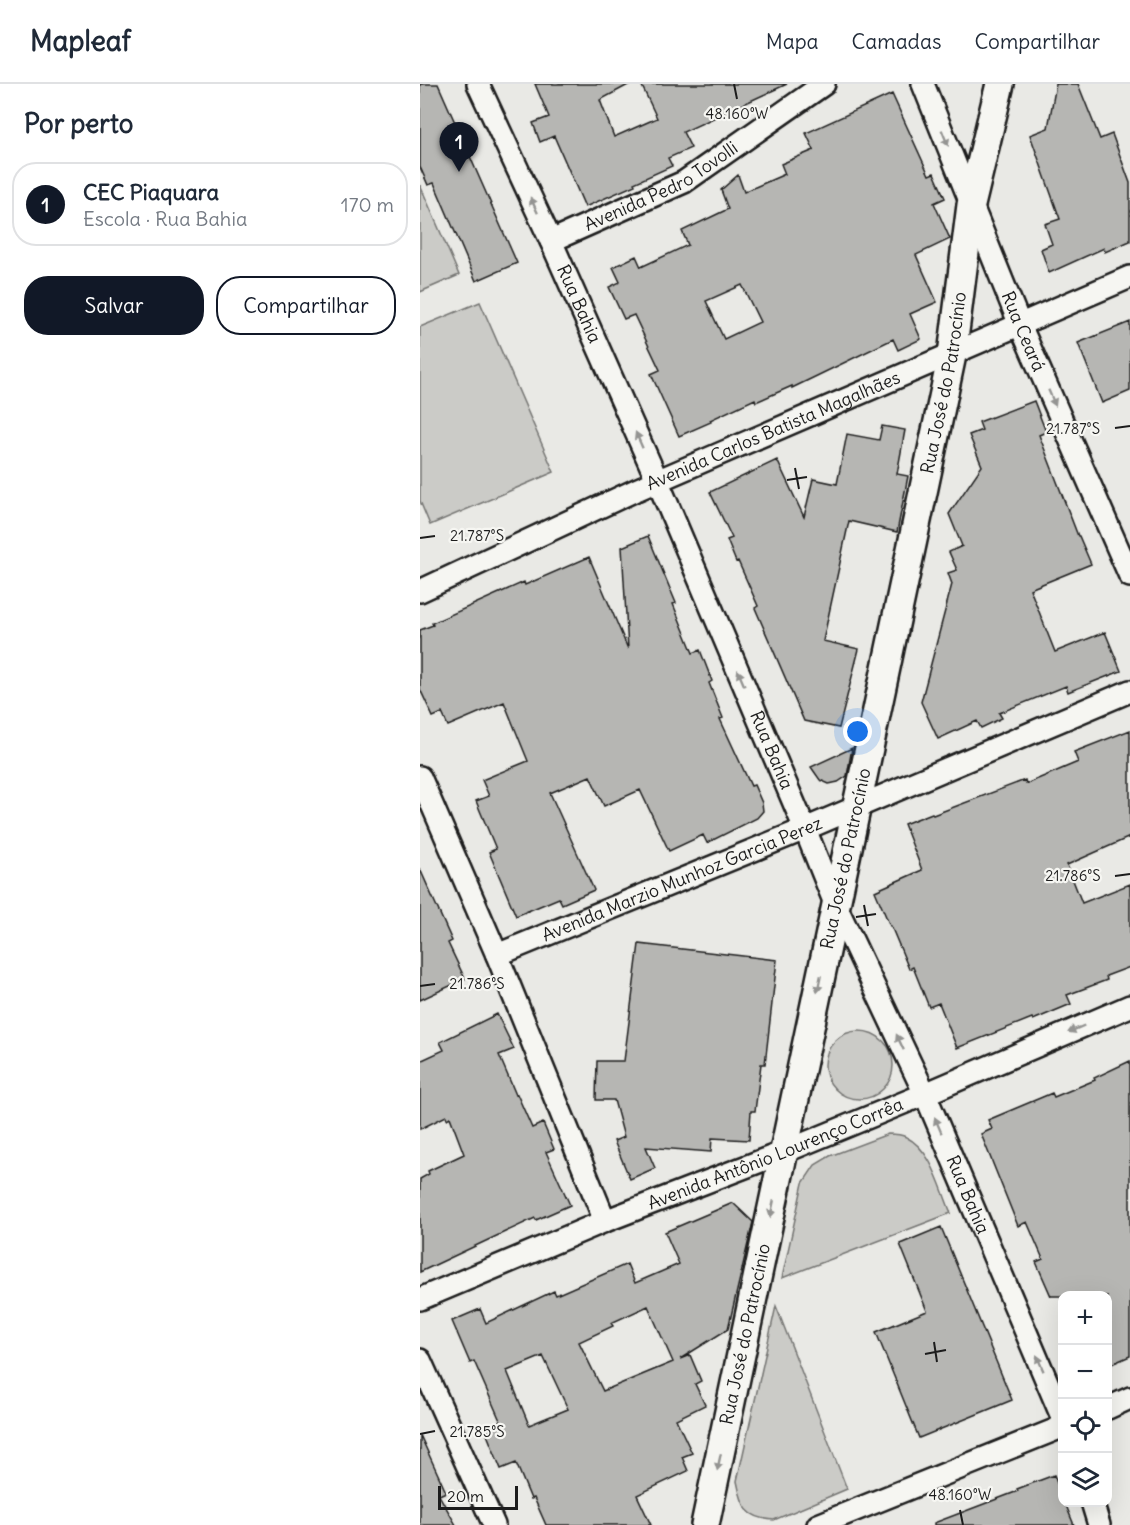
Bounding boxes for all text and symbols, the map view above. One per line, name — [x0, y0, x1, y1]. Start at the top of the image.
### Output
text: Mapleaf — [30, 23, 131, 59]
text: Mapa — [766, 28, 819, 55]
text: Camadas — [852, 28, 941, 55]
text: Compartilhar — [974, 28, 1100, 55]
text: 48.160°W — [706, 104, 769, 123]
text: Por perto — [24, 107, 133, 140]
pin: 1 — [440, 122, 478, 172]
one-way arrow — [940, 130, 950, 148]
street label: Avenida Pedro Tovolli — [580, 136, 742, 236]
text: CEC Piaquara — [83, 178, 219, 206]
text: 1 — [42, 192, 49, 217]
text: 170 m — [341, 192, 394, 217]
one-way arrow — [530, 196, 539, 213]
text: Escola · Rua Bahia — [83, 206, 247, 231]
street label: Rua Bahia — [552, 261, 607, 346]
button: Salvar — [24, 276, 204, 335]
button: Compartilhar — [216, 276, 396, 335]
street label: Rua Ceará — [997, 288, 1051, 375]
street label: Rua José do Patrocínio — [915, 290, 971, 476]
street label: Avenida Carlos Batista Magalhães — [643, 365, 904, 495]
one-way arrow — [1048, 389, 1057, 407]
text: 21.787°S — [1046, 419, 1100, 438]
one-way arrow — [635, 432, 644, 449]
text: 21.787°S — [450, 526, 504, 545]
one-way arrow — [736, 668, 746, 686]
street label: Rua Bahia — [745, 707, 799, 793]
your location — [843, 717, 872, 746]
street label: Rua José do Patrocínio — [815, 766, 876, 951]
street label: Avenida Marzio Munhoz Garcia Perez — [538, 811, 826, 946]
text: 21.786°S — [1045, 866, 1101, 885]
text: 21.786°S — [449, 974, 505, 993]
one-way arrow — [814, 975, 824, 993]
one-way arrow — [1067, 1024, 1085, 1034]
one-way arrow — [896, 1033, 905, 1050]
street label: Avenida Antônio Lourenço Corrêa — [644, 1092, 906, 1214]
one-way arrow — [934, 1117, 943, 1134]
street label: Rua Bahia — [941, 1152, 995, 1237]
one-way arrow — [767, 1200, 776, 1219]
street label: Rua José do Patrocínio — [714, 1241, 775, 1427]
map controls — [1058, 1291, 1112, 1507]
button: + — [1058, 1291, 1112, 1345]
button: − — [1058, 1345, 1112, 1399]
one-way arrow — [1035, 1354, 1044, 1371]
button: locate — [1058, 1399, 1112, 1453]
text: 21.785°S — [449, 1422, 505, 1441]
one-way arrow — [714, 1453, 723, 1472]
button: layers — [1058, 1453, 1112, 1507]
scale bar — [438, 1483, 518, 1510]
text: 48.160°W — [929, 1485, 992, 1504]
text: 20 m — [447, 1486, 484, 1506]

